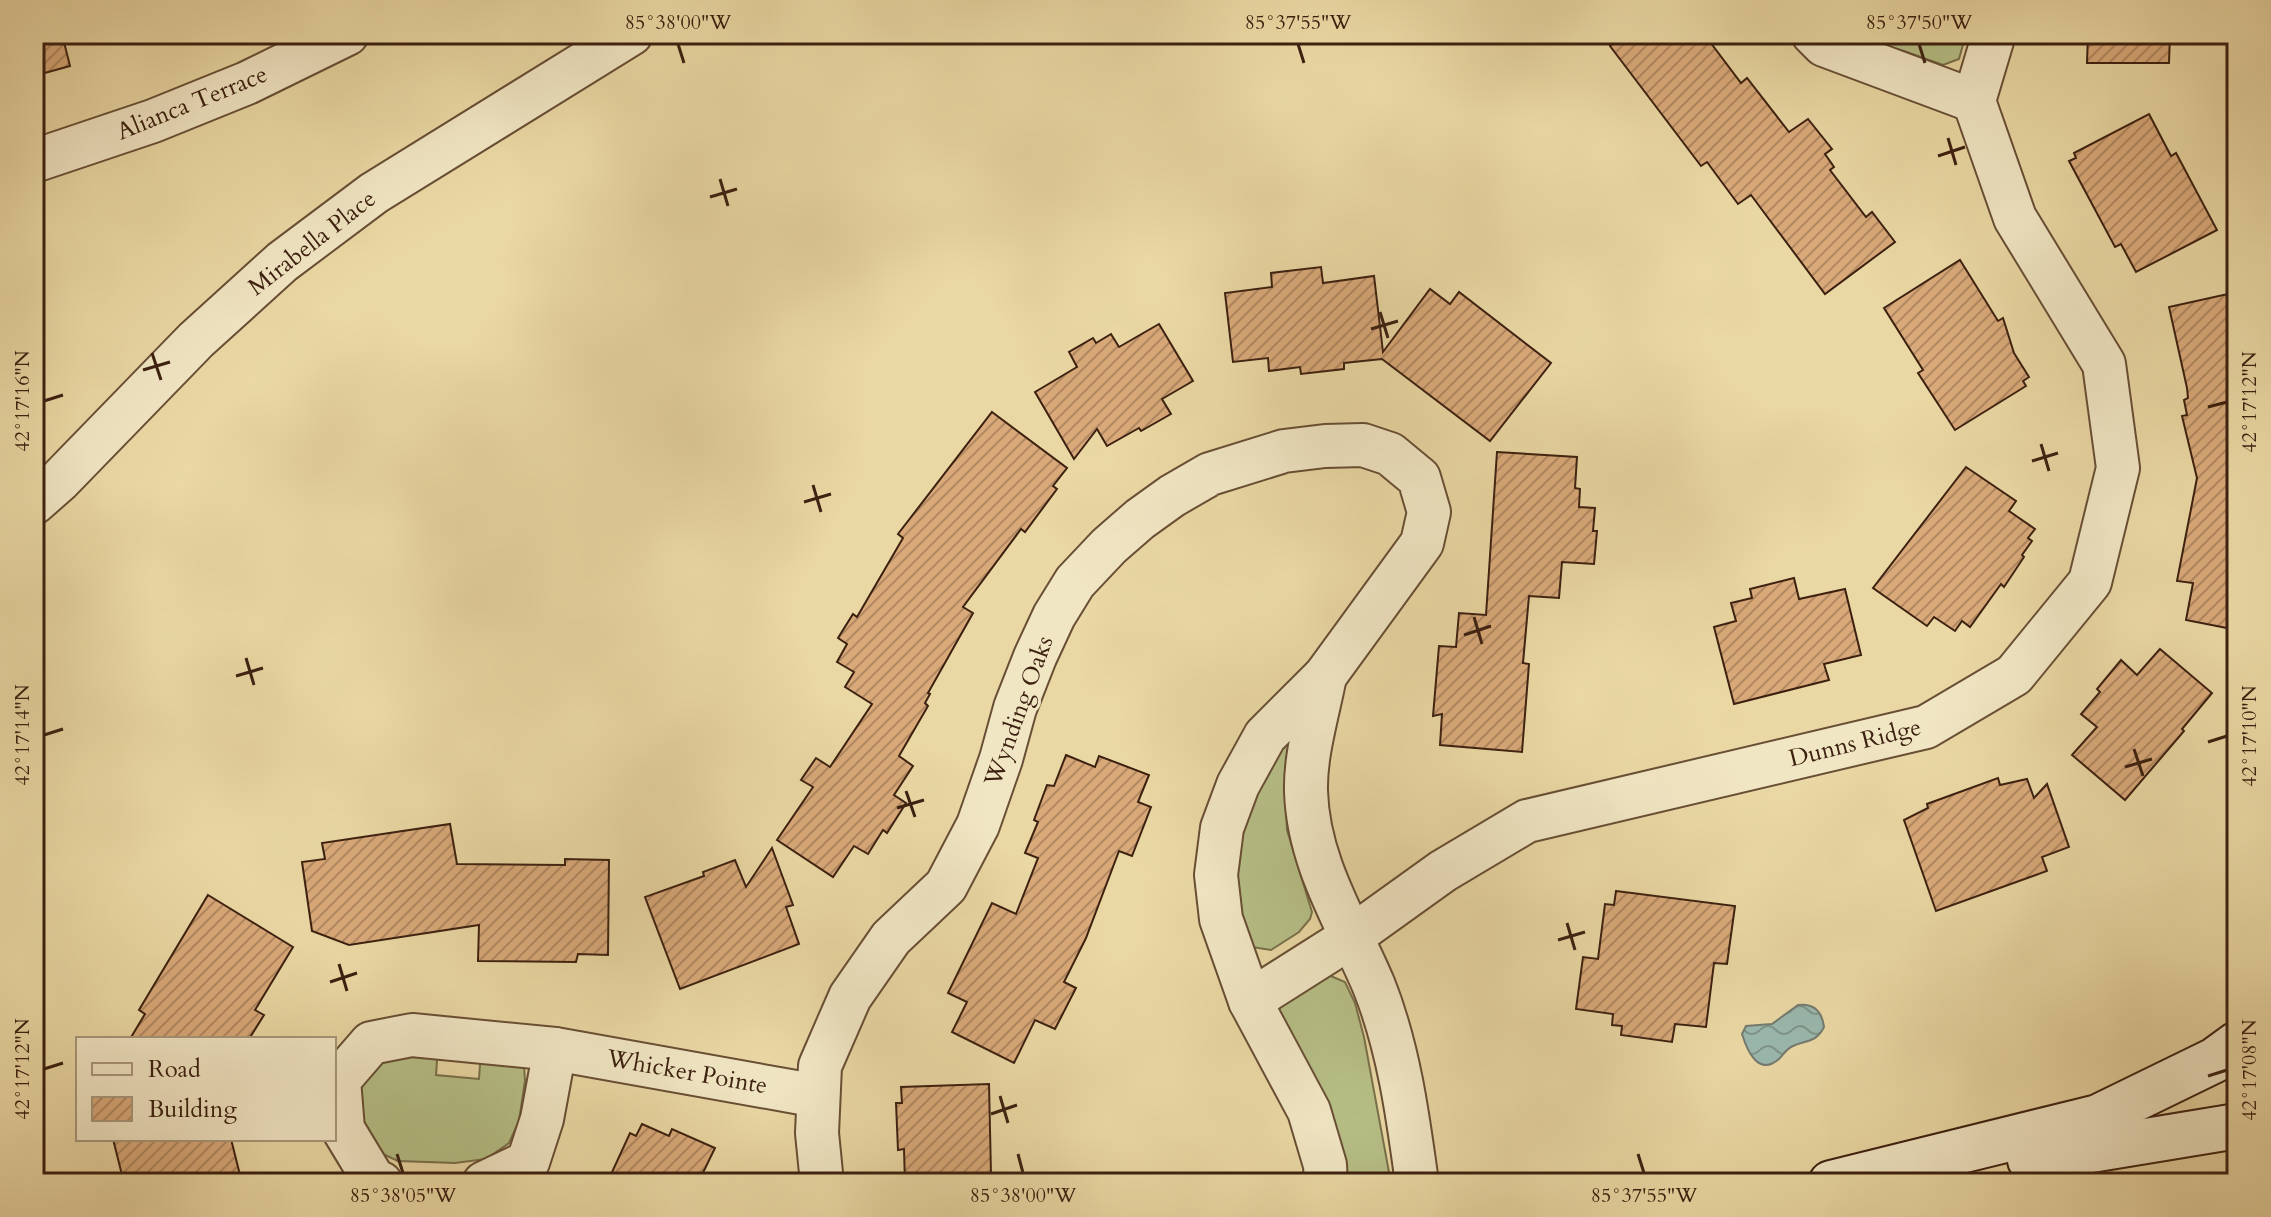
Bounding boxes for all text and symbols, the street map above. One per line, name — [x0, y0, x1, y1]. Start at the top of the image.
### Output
text: 85°38'00"W — [625, 9, 732, 36]
text: 85°37'55"W — [1245, 9, 1352, 36]
text: 85°37'50"W — [1866, 9, 1973, 36]
street label: Alianca Terrace — [112, 58, 272, 148]
street label: Mirabella Place — [241, 183, 383, 303]
text: 42°17'16"N — [9, 350, 36, 452]
text: 42°17'12"N — [2236, 351, 2263, 453]
street label: Wynding Oaks — [976, 631, 1062, 792]
text: 42°17'14"N — [9, 684, 36, 786]
text: 42°17'10"N — [2236, 685, 2263, 787]
street label: Dunns Ridge — [1786, 711, 1924, 775]
text: 42°17'12"N — [9, 1018, 36, 1120]
text: 42°17'08"N — [2236, 1019, 2263, 1121]
legend — [76, 1037, 336, 1141]
street label: Whicker Pointe — [603, 1041, 770, 1102]
text: Road — [148, 1053, 201, 1086]
text: Building — [148, 1093, 238, 1126]
text: 85°38'05"W — [350, 1182, 457, 1209]
text: 85°38'00"W — [970, 1182, 1077, 1209]
text: 85°37'55"W — [1591, 1182, 1698, 1209]

